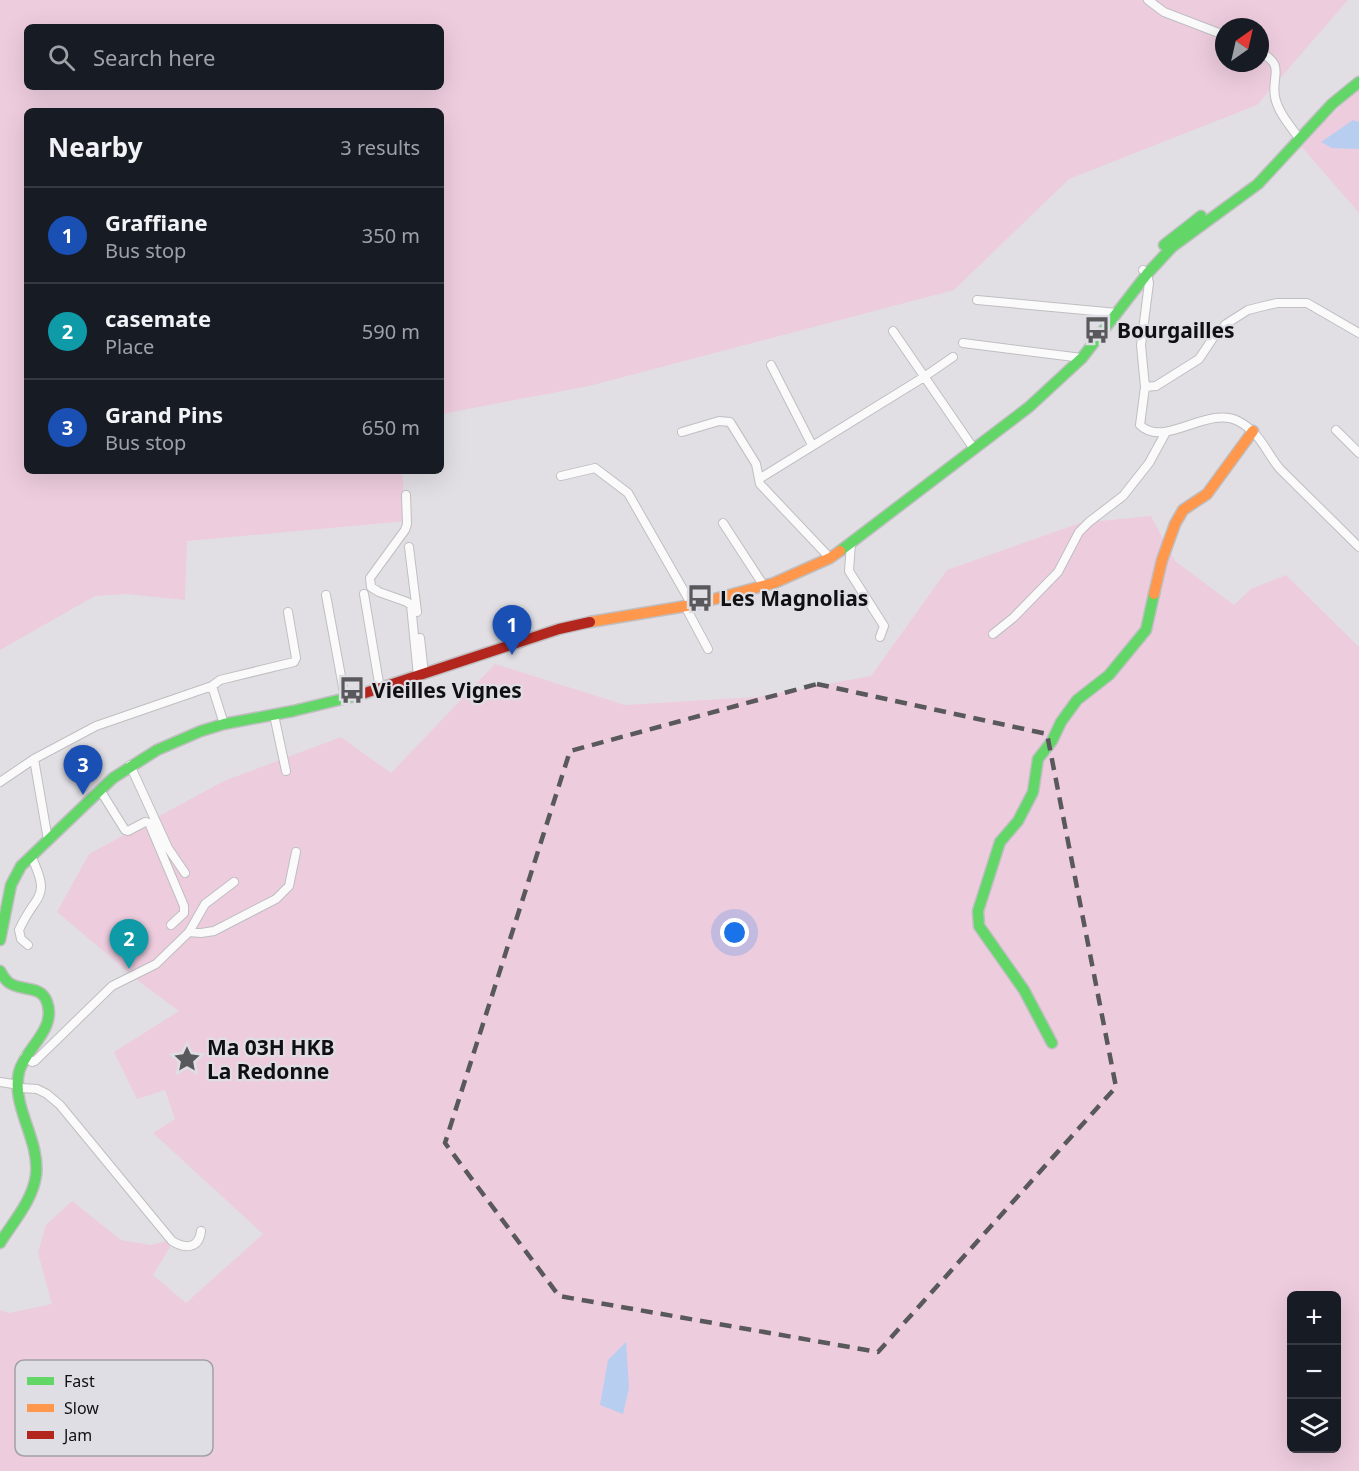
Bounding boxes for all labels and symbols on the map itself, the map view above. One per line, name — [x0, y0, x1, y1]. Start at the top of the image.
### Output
north arrow — [1215, 18, 1269, 72]
bus stop icon: Bourgailles — [1082, 315, 1112, 345]
place label: Bourgailles — [1117, 316, 1235, 344]
bus stop icon: Les Magnolias — [685, 583, 715, 613]
place label: Les Magnolias — [720, 584, 868, 612]
pin: 1 — [492, 606, 532, 655]
bus stop icon: Vieilles Vignes — [337, 675, 367, 705]
place label: Vieilles Vignes — [372, 676, 522, 704]
pin: 3 — [64, 746, 103, 795]
your location — [720, 918, 749, 947]
pin: 2 — [110, 920, 148, 969]
place label: Ma 03H HKB La Redonne — [207, 1033, 334, 1085]
place icon: Ma 03H HKB La Redonne — [172, 1044, 202, 1074]
legend — [15, 1360, 213, 1456]
text: Fast — [64, 1370, 95, 1392]
text: Slow — [64, 1397, 99, 1419]
text: Jam — [62, 1424, 92, 1446]

